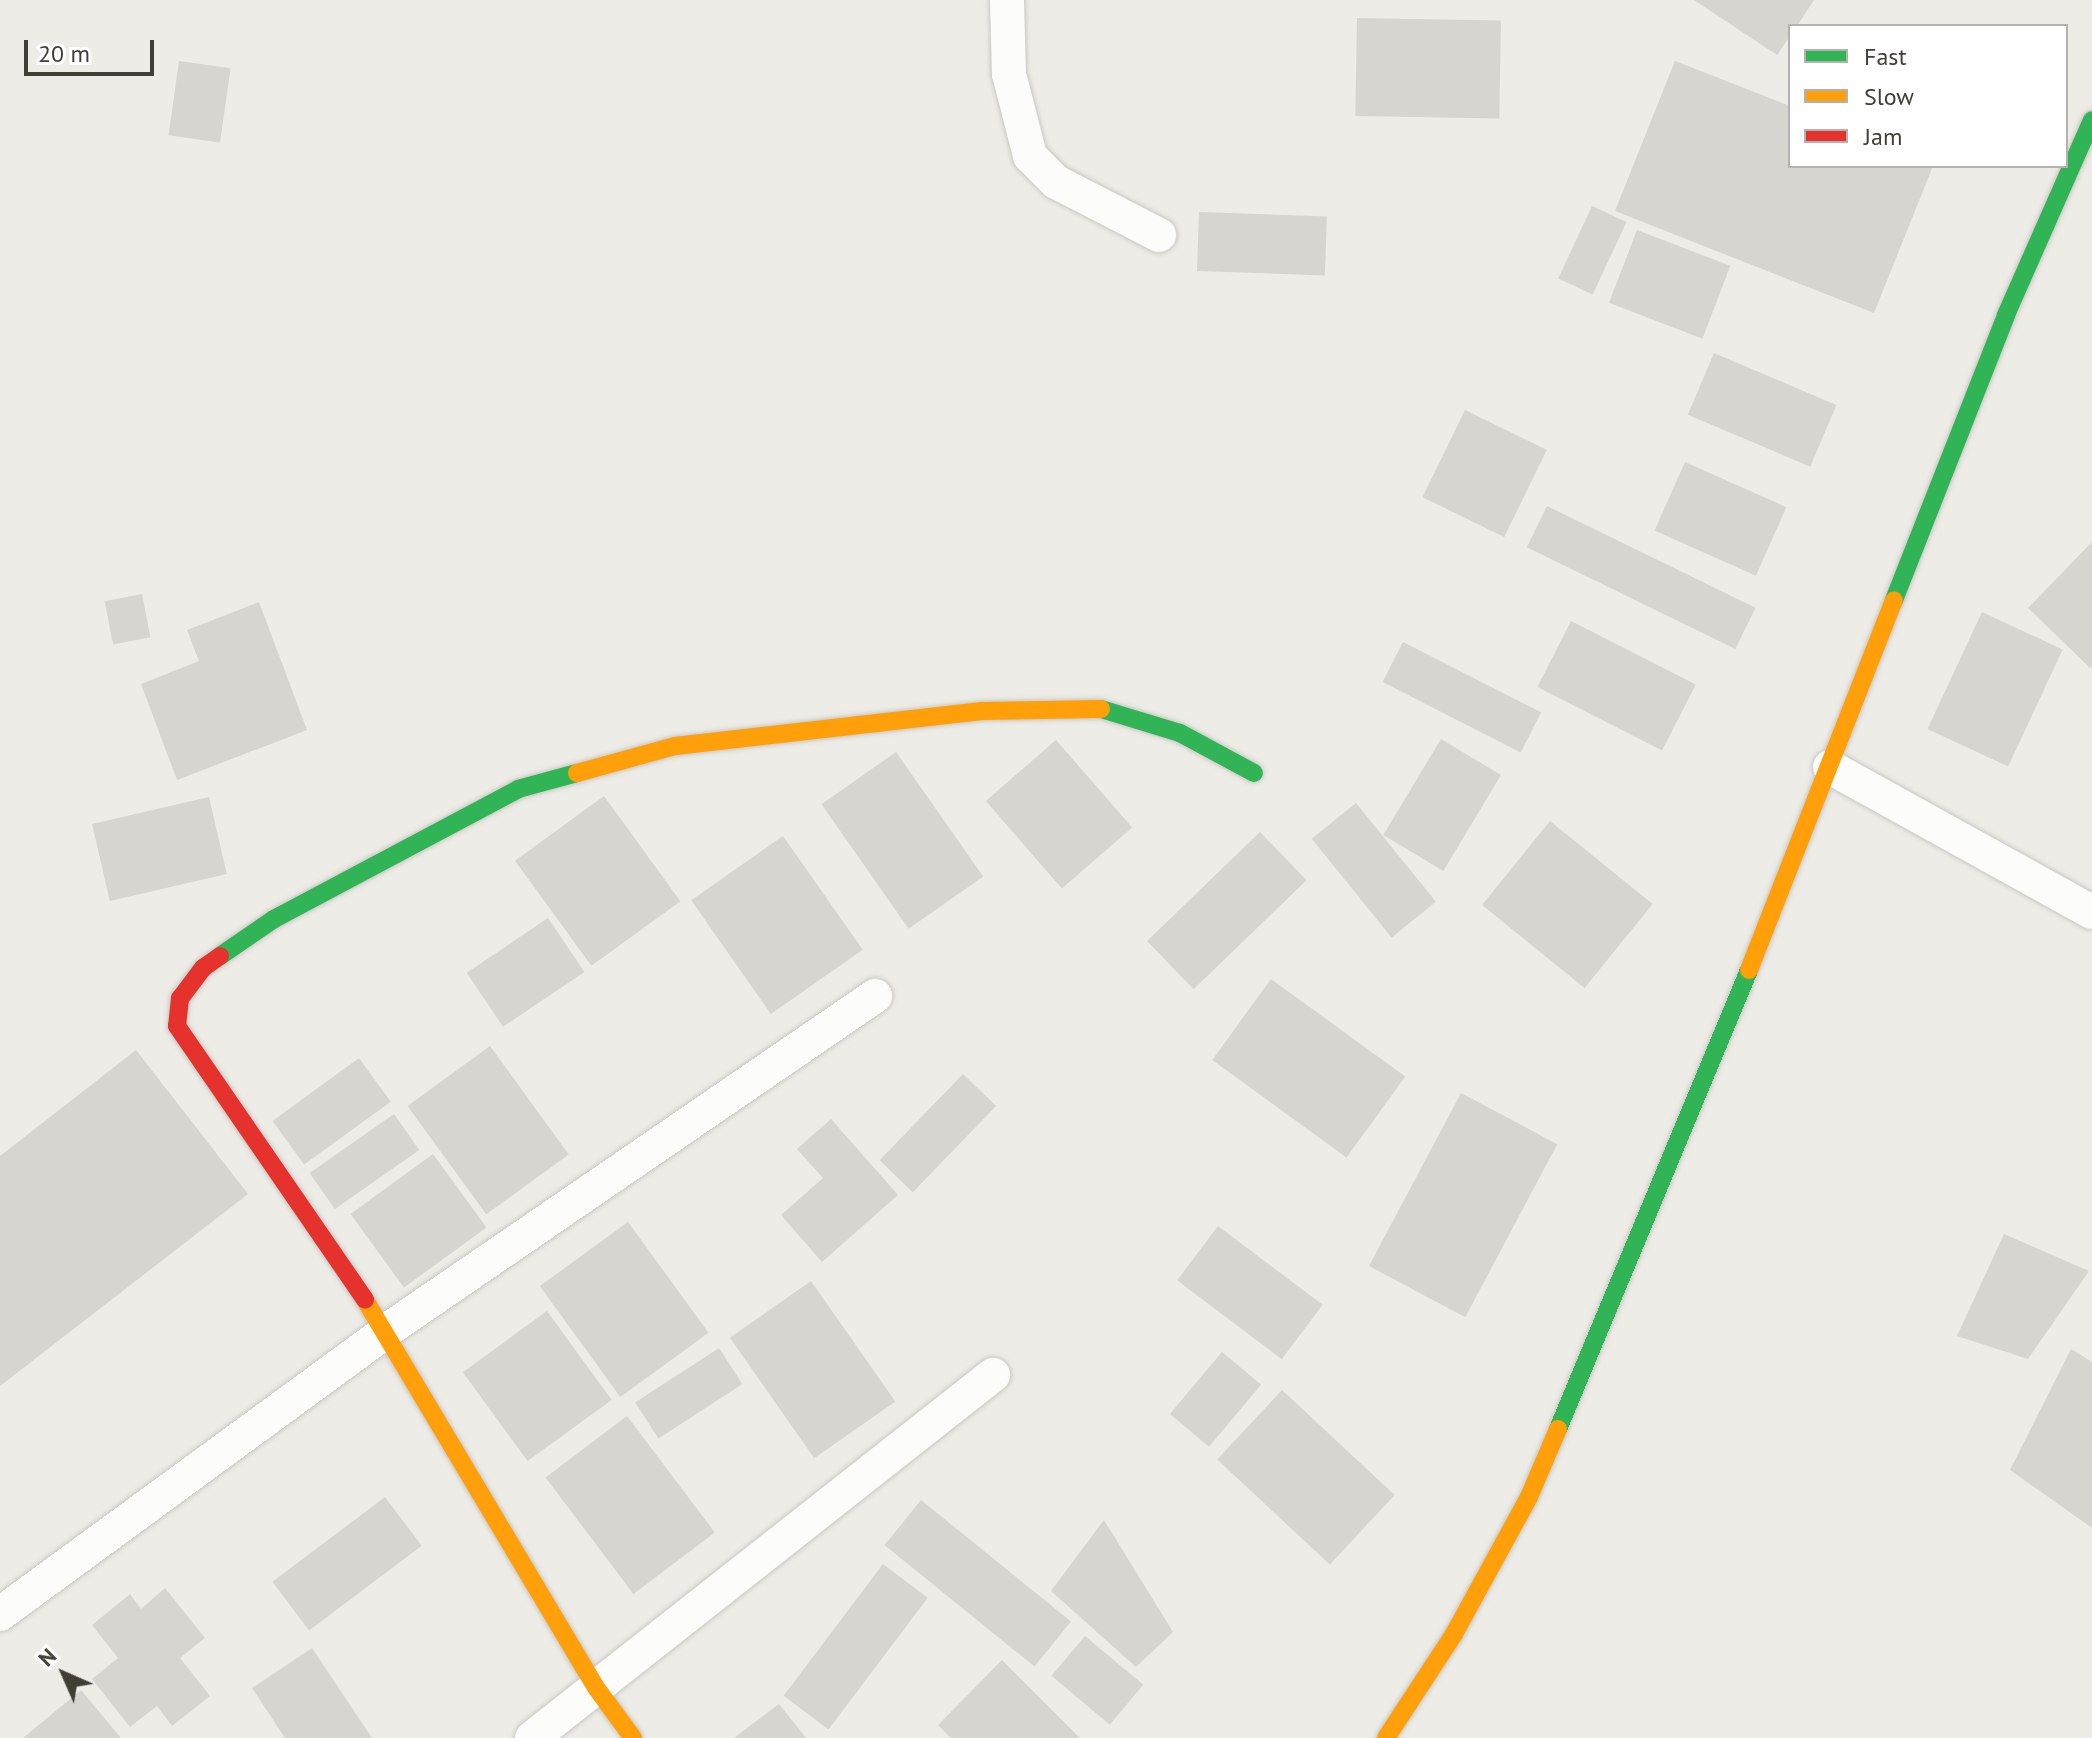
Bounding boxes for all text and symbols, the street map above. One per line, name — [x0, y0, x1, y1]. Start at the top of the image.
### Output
scale bar — [28, 24, 158, 74]
legend — [1788, 24, 2068, 168]
text: 20 m — [38, 38, 90, 69]
text: Fast — [1864, 41, 1907, 72]
text: Slow — [1864, 81, 1914, 112]
text: Jam — [1864, 121, 1902, 152]
north arrow — [24, 1634, 104, 1714]
text: N — [32, 1642, 62, 1672]

